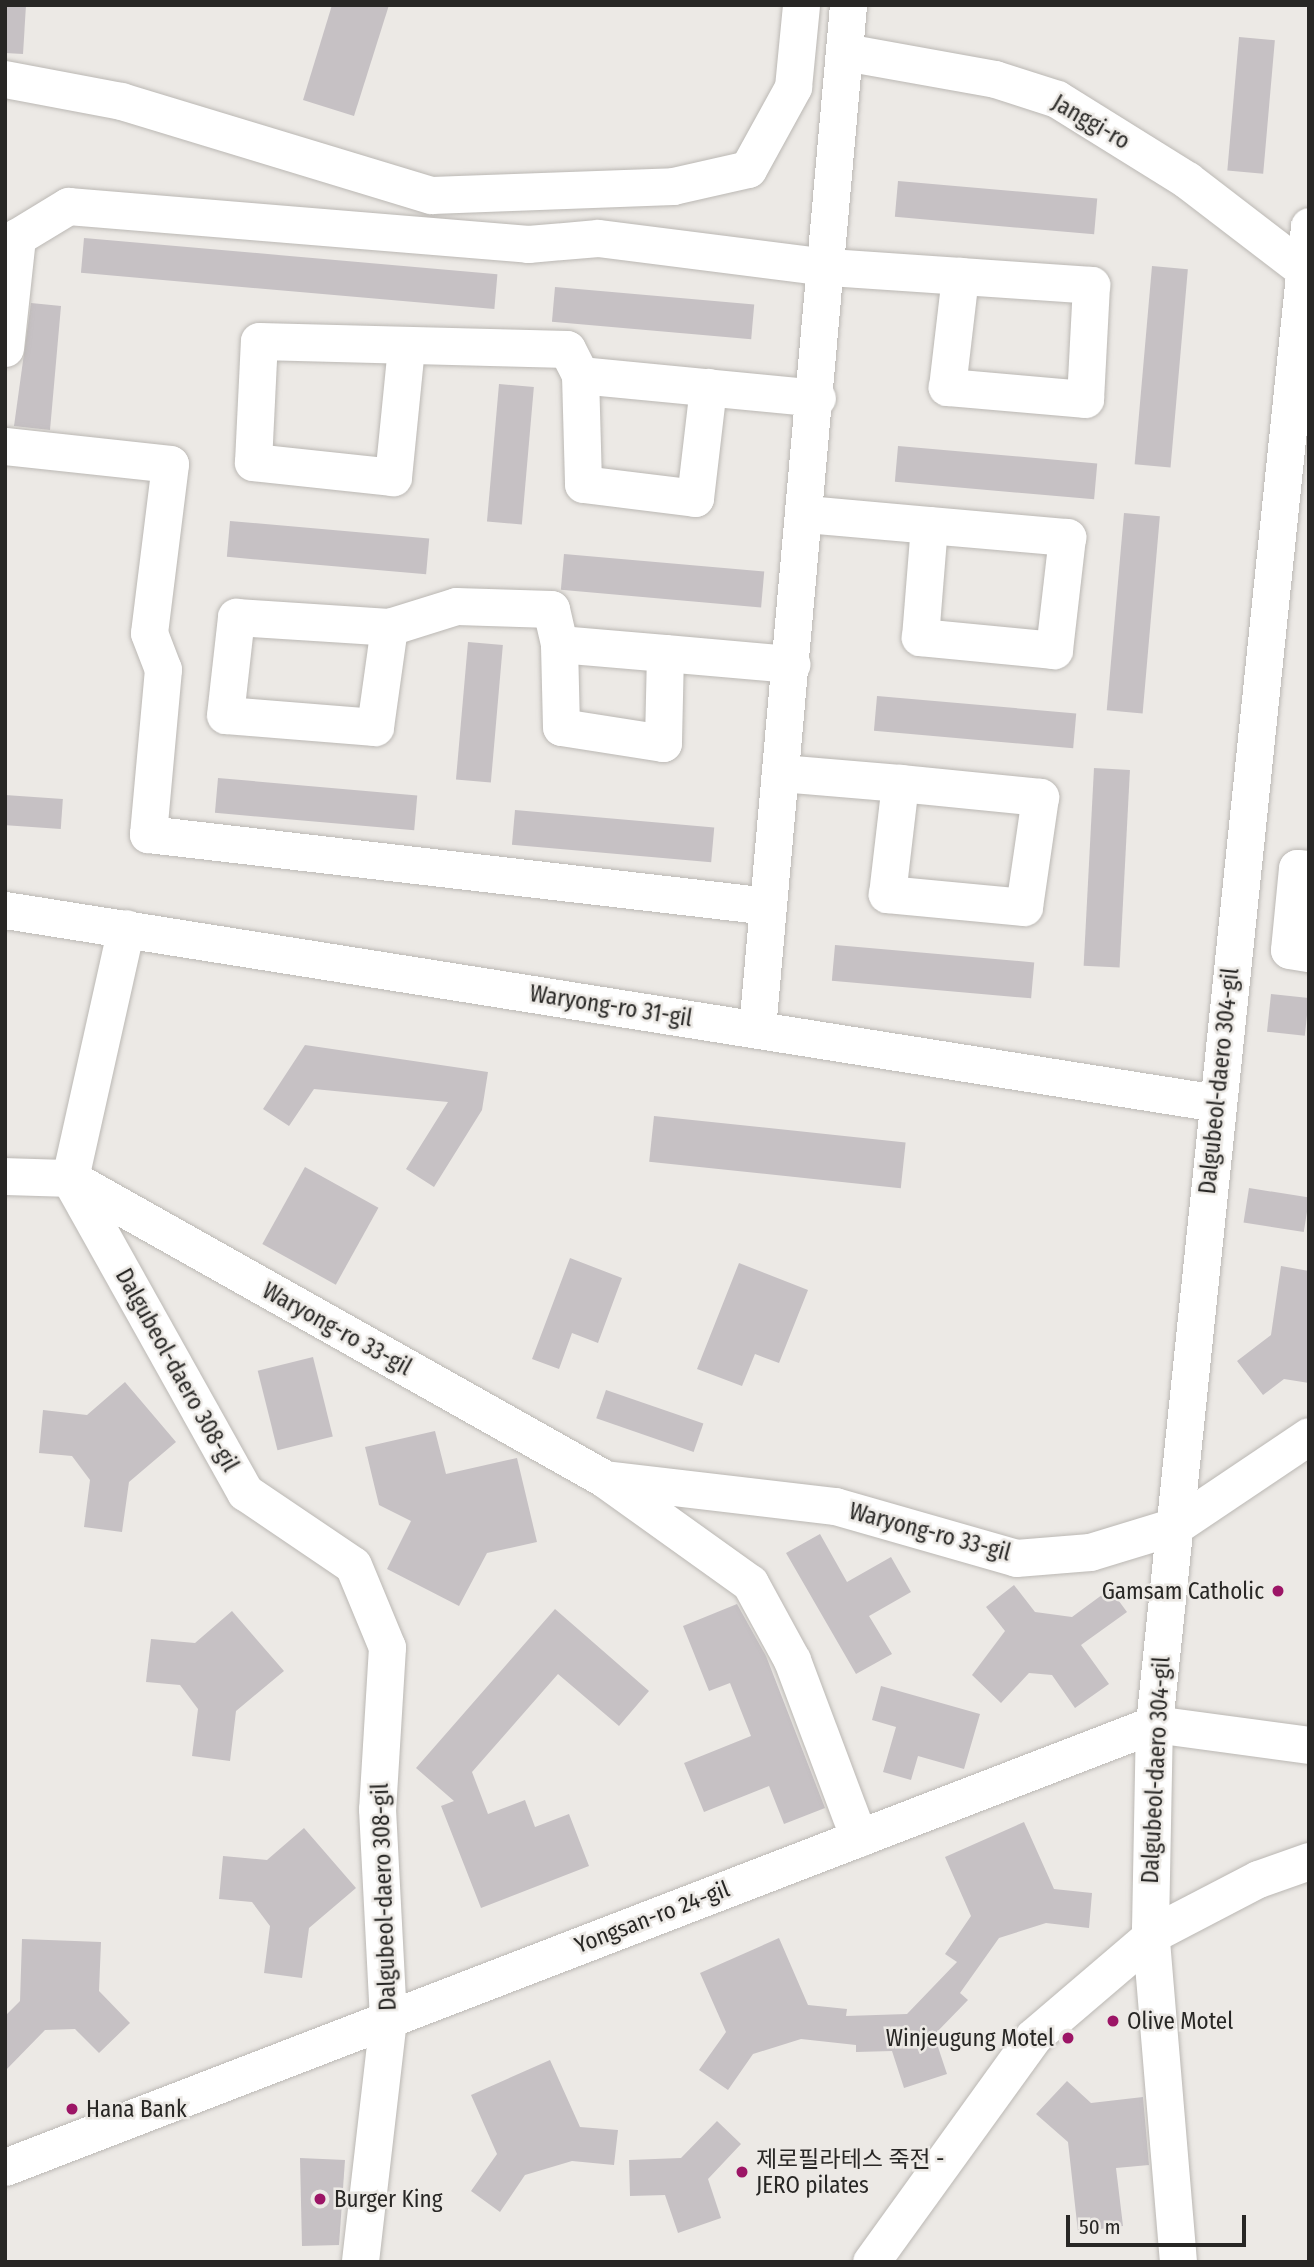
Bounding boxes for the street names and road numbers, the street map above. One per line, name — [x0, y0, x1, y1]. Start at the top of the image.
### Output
street label: Janggi-ro — [1047, 89, 1135, 155]
street label: Dalgubeol-daero 304-gil — [1193, 966, 1245, 1196]
street label: Waryong-ro 31-gil — [528, 980, 694, 1032]
street label: Dalgubeol-daero 308-gil — [110, 1264, 244, 1476]
street label: Waryong-ro 33-gil — [258, 1277, 416, 1381]
street label: Waryong-ro 33-gil — [846, 1497, 1014, 1567]
street label: Dalgubeol-daero 304-gil — [1136, 1656, 1176, 1884]
street label: Dalgubeol-daero 308-gil — [366, 1783, 402, 2011]
street label: Yongsan-ro 24-gil — [571, 1875, 733, 1959]

